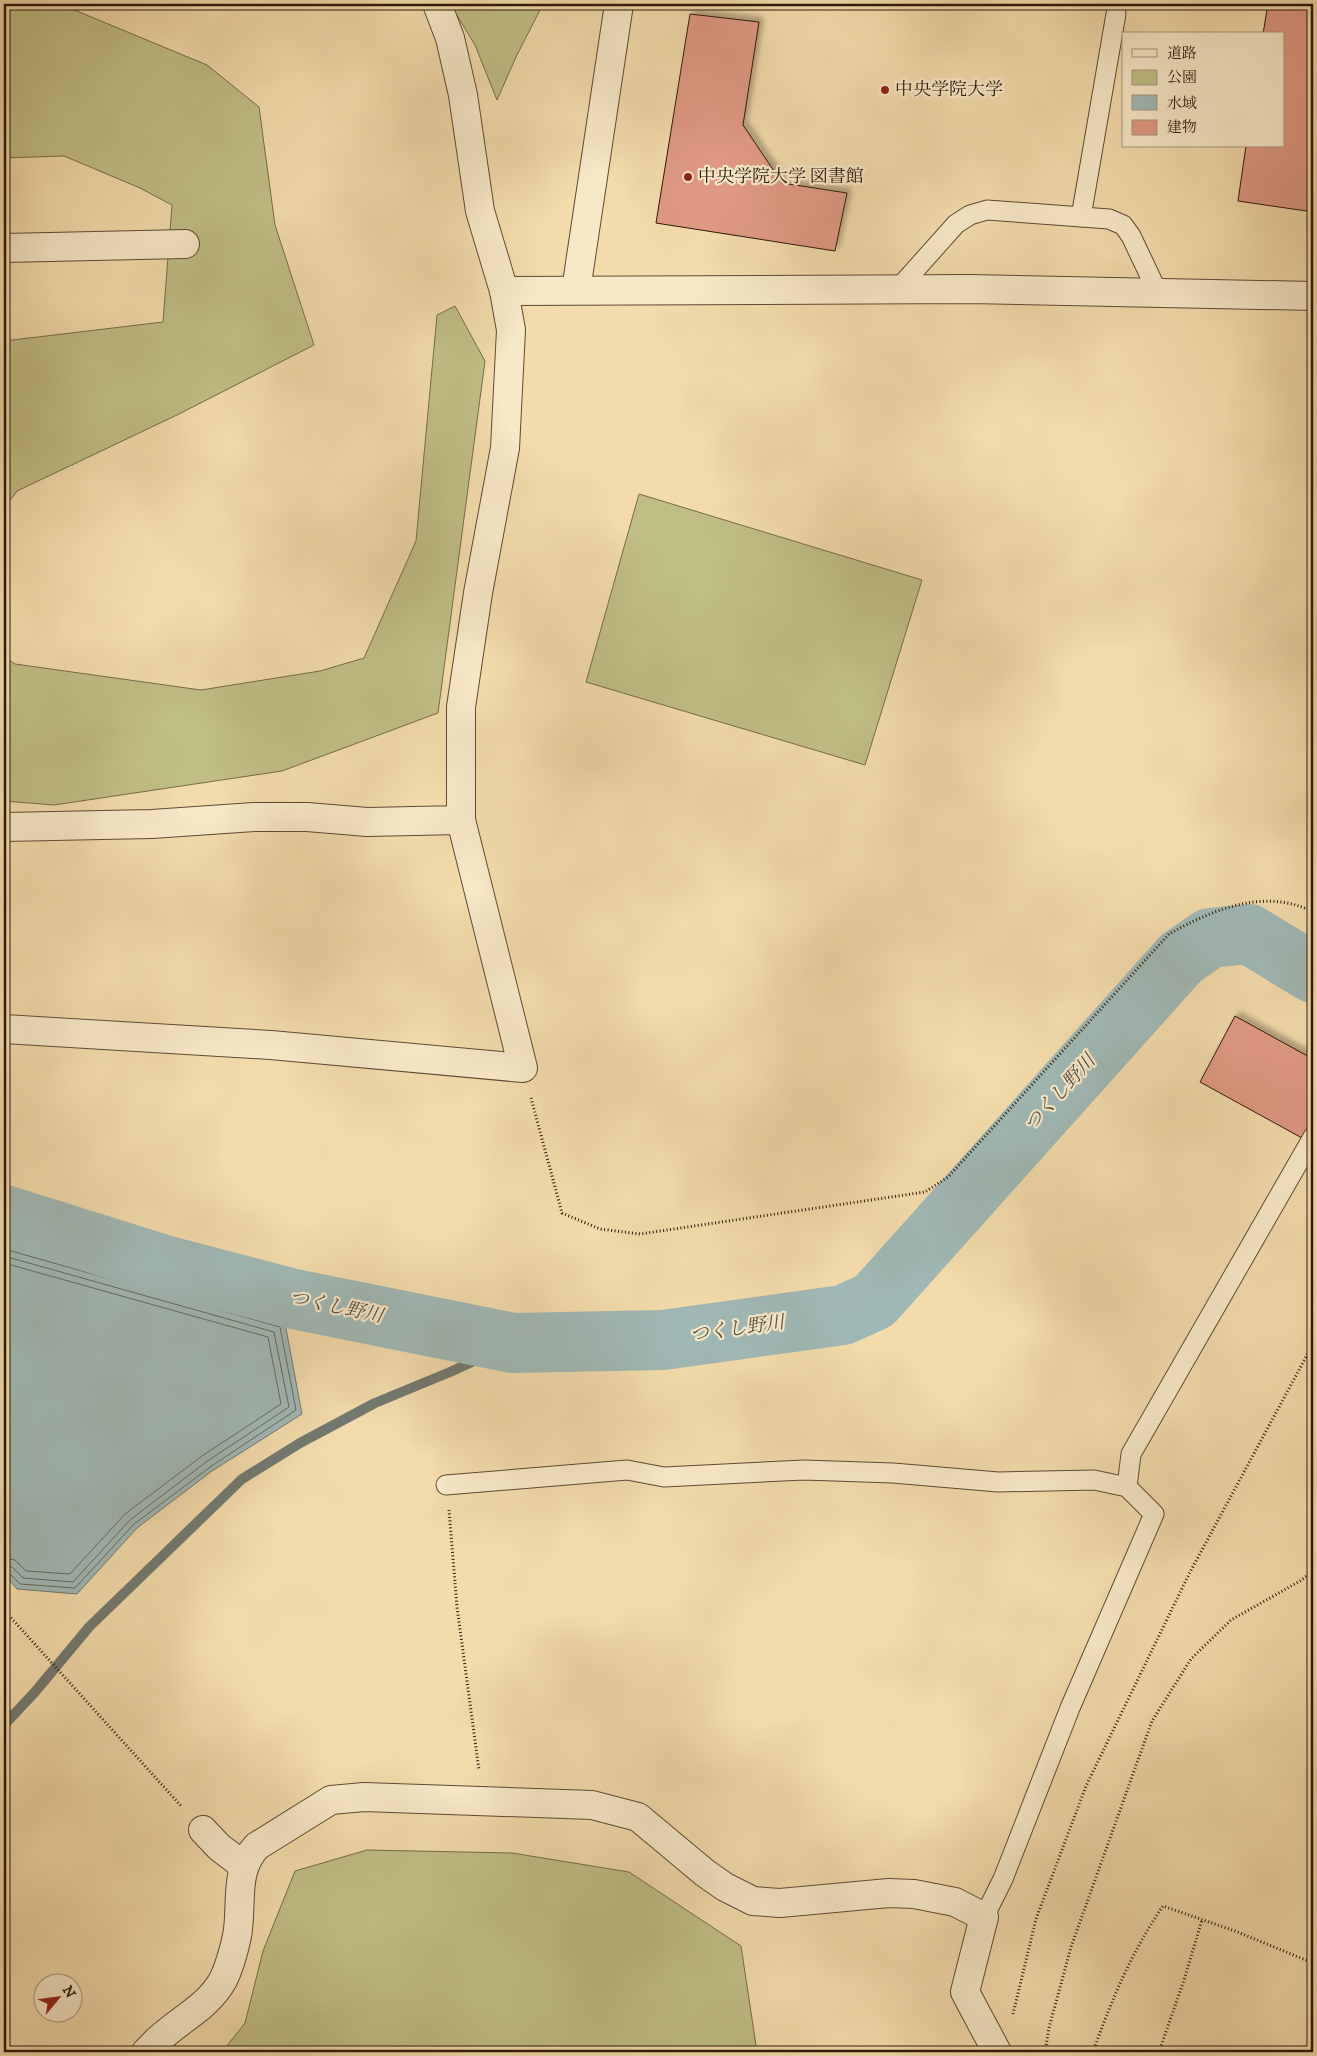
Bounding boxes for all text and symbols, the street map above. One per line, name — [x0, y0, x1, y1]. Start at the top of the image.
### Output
legend — [1122, 32, 1284, 148]
text: 道路 — [1167, 44, 1197, 63]
text: 公園 — [1167, 68, 1197, 87]
place label: 中央学院大学 — [895, 79, 1003, 101]
marker: 中央学院大学 — [879, 84, 891, 96]
text: 水域 — [1167, 94, 1197, 113]
text: 建物 — [1167, 118, 1197, 137]
place label: 中央学院大学 図書館 — [698, 166, 864, 188]
marker: 中央学院大学 図書館 — [682, 171, 694, 183]
water label: つくし野川 — [1020, 1049, 1102, 1136]
water label: つくし野川 — [287, 1286, 387, 1329]
water label: つくし野川 — [688, 1311, 788, 1347]
north arrow — [32, 1974, 82, 2024]
text: N — [58, 1983, 79, 2002]

